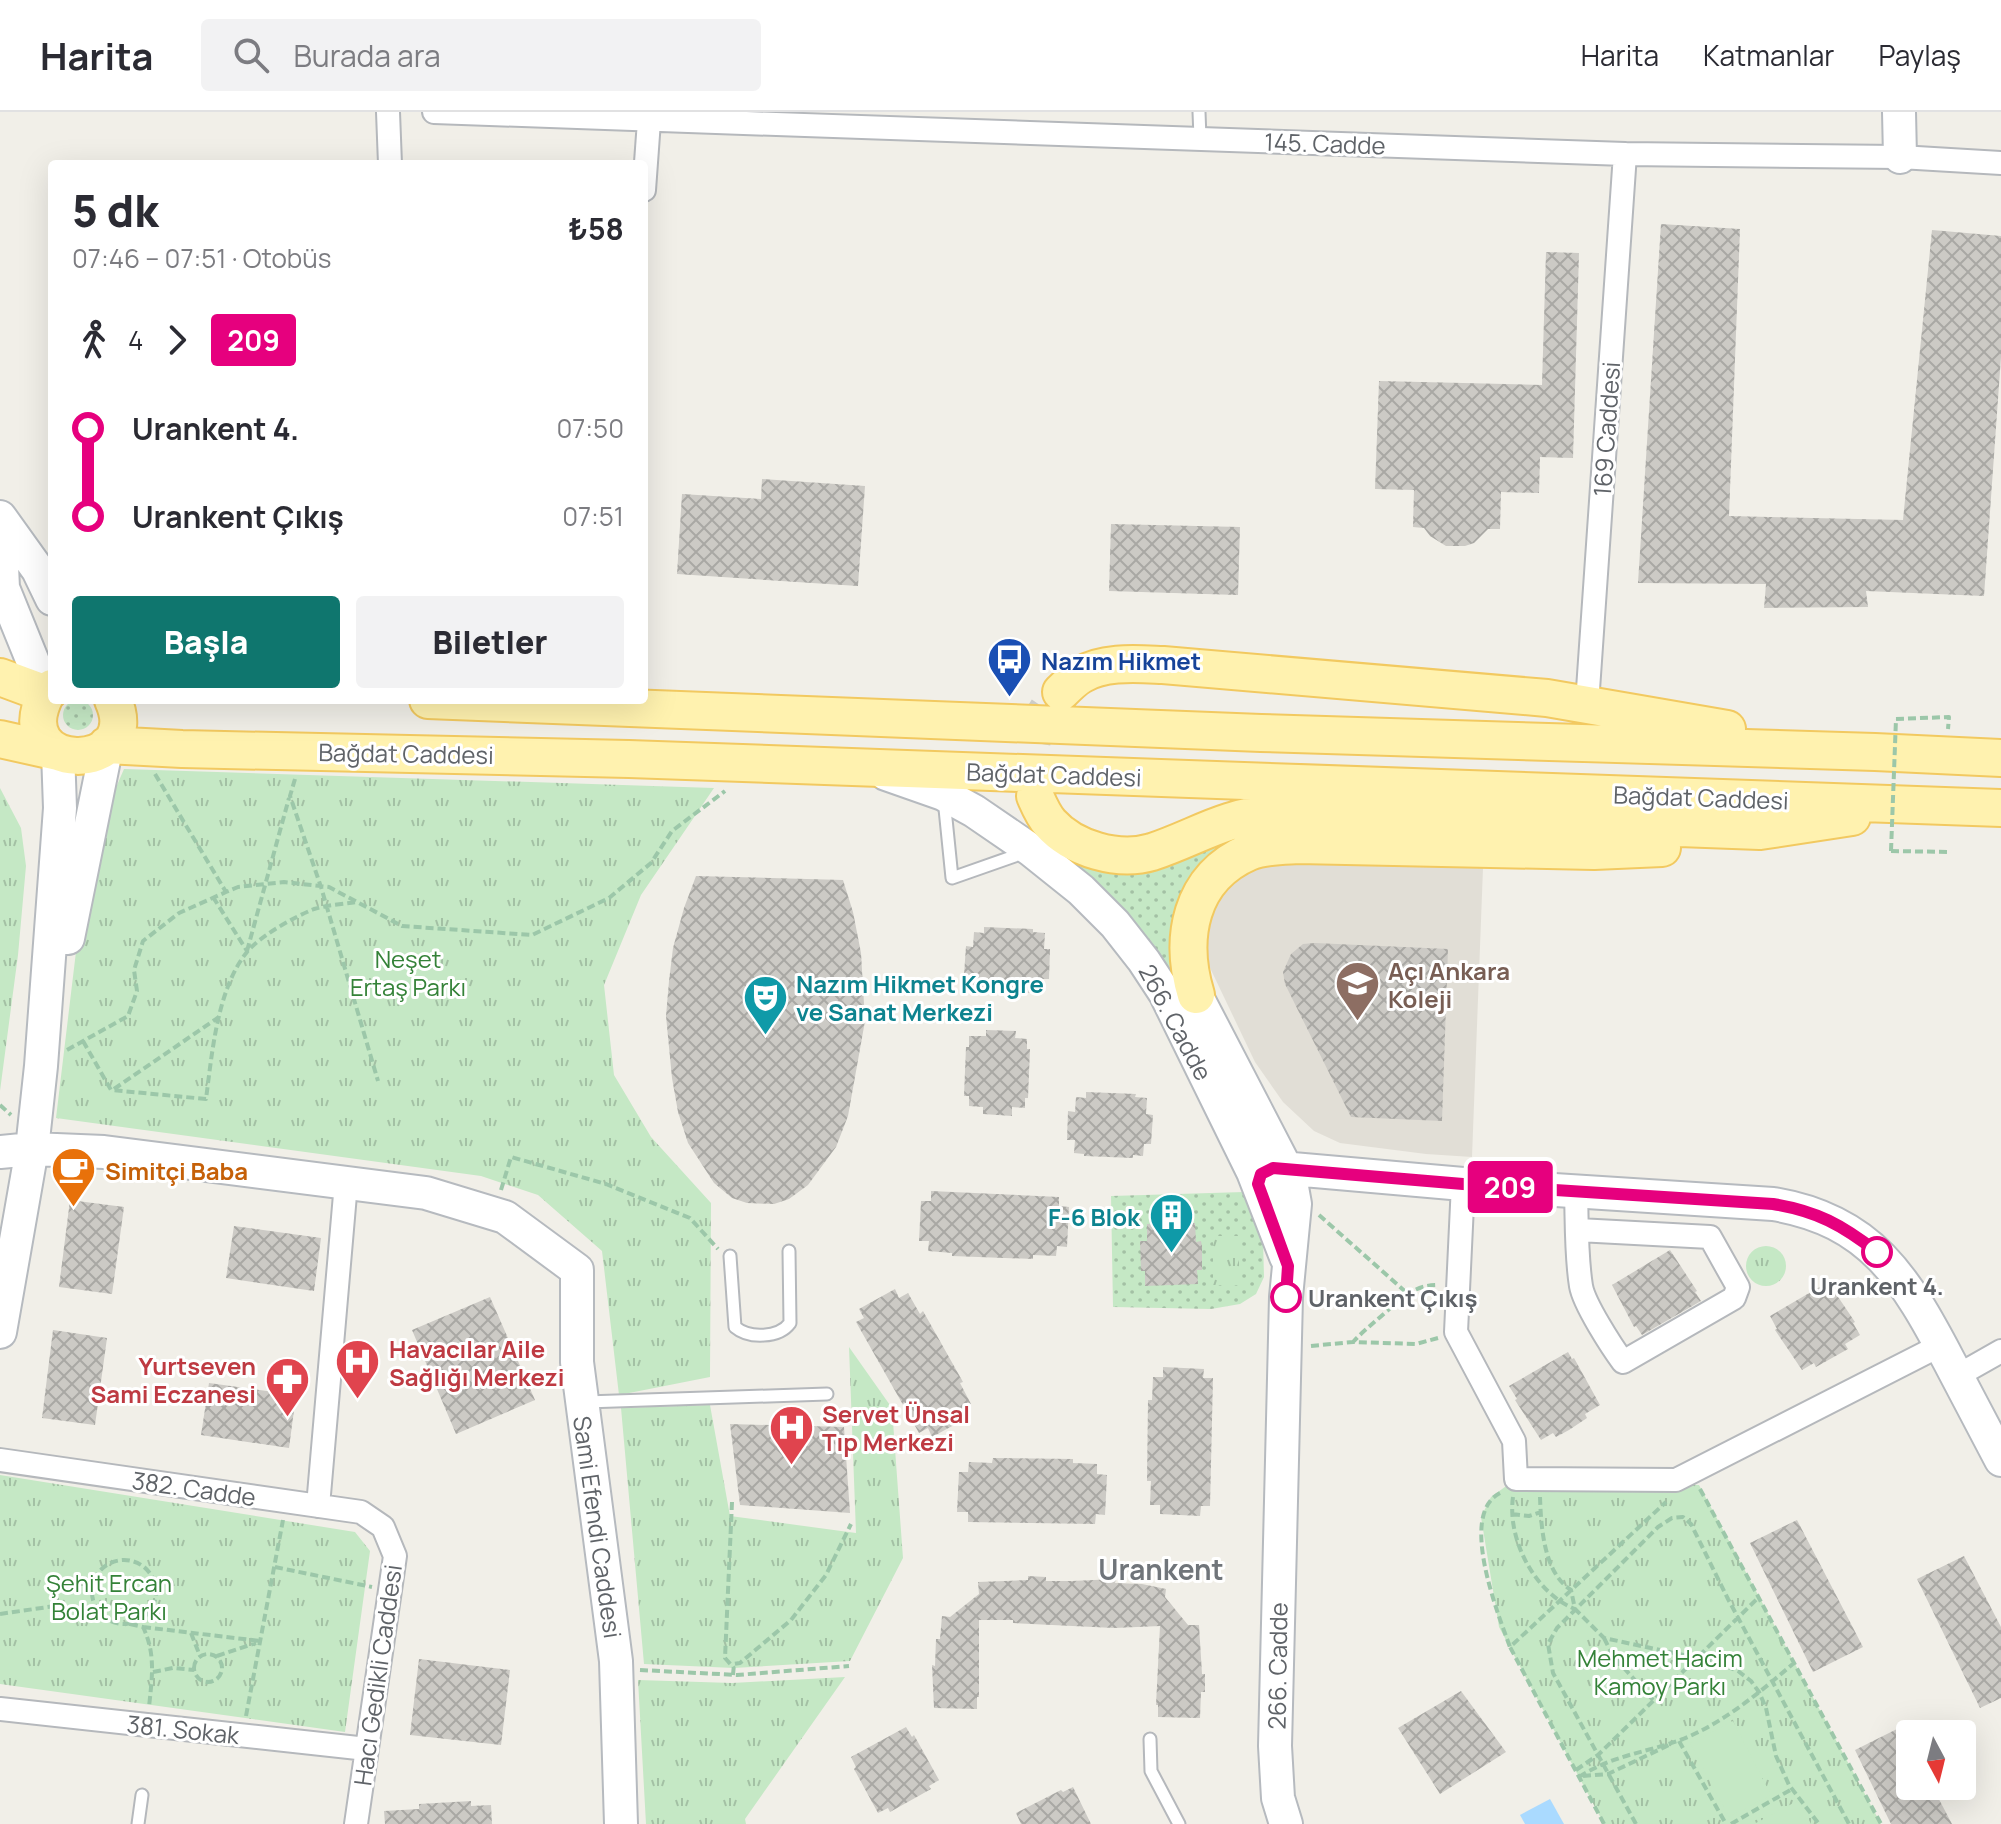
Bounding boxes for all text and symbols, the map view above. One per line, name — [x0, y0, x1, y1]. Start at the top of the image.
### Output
search box — [201, 19, 761, 91]
text: Harita — [40, 29, 153, 81]
icon: search — [229, 33, 273, 77]
text: Burada ara — [293, 35, 441, 76]
text: Harita — [1581, 36, 1659, 74]
text: Katmanlar — [1703, 36, 1834, 74]
text: Paylaş — [1878, 36, 1961, 74]
street label: 145. Cadde — [1264, 124, 1386, 162]
text: 5 dk — [72, 180, 159, 240]
text: ₺58 — [568, 208, 624, 249]
text: 07:46 – 07:51 · Otobüs — [72, 240, 331, 276]
icon: walk — [72, 318, 116, 362]
icon: forward — [155, 318, 199, 362]
text: 209 — [227, 321, 280, 359]
text: 4 — [128, 322, 143, 358]
street label: 169 Caddesi — [1585, 361, 1627, 497]
text: Urankent 4. — [132, 408, 299, 449]
text: 07:50 — [556, 410, 624, 446]
text: Urankent Çıkış — [132, 496, 344, 537]
text: 07:51 — [562, 498, 624, 534]
button: Başla — [72, 596, 340, 688]
button: Biletler — [356, 596, 624, 688]
bus stop icon: Nazım Hikmet — [986, 636, 1034, 699]
place label: Nazım Hikmet — [1041, 644, 1201, 677]
street label: Bağdat Caddesi — [318, 735, 494, 771]
street label: Bağdat Caddesi — [966, 754, 1142, 794]
street label: Bağdat Caddesi — [1613, 777, 1789, 817]
park label: Neşet Ertaş Parkı — [350, 942, 466, 1003]
place label: Açı Ankara Koleji — [1388, 954, 1510, 1015]
street label: 266. Cadde — [1132, 958, 1220, 1086]
school or university icon: Açı Ankara Koleji — [1333, 960, 1381, 1023]
place label: Nazım Hikmet Kongre ve Sanat Merkezi — [796, 967, 1044, 1028]
theatre icon: Nazım Hikmet Kongre ve Sanat Merkezi — [741, 973, 789, 1036]
cafe icon: Simitçi Baba — [50, 1146, 98, 1209]
place label: Simitçi Baba — [105, 1154, 248, 1187]
line badge: 209 — [1464, 1161, 1556, 1213]
text: 209 — [1484, 1168, 1536, 1206]
building icon: F-6 Blok — [1147, 1192, 1195, 1255]
place label: F-6 Blok — [1048, 1200, 1141, 1233]
marker: Urankent 4. — [1862, 1237, 1892, 1267]
place label: Urankent 4. — [1810, 1269, 1944, 1302]
place label: Urankent Çıkış — [1308, 1281, 1477, 1314]
marker: Urankent Çıkış — [1271, 1282, 1301, 1312]
place label: Havacılar Aile Sağlığı Merkezi — [389, 1332, 564, 1393]
hospital icon: Havacılar Aile Sağlığı Merkezi — [334, 1338, 382, 1401]
place label: Yurtseven Sami Eczanesi — [91, 1349, 256, 1410]
pharmacy icon: Yurtseven Sami Eczanesi — [263, 1355, 311, 1418]
place label: Servet Ünsal Tıp Merkezi — [822, 1397, 970, 1458]
hospital icon: Servet Ünsal Tıp Merkezi — [767, 1403, 815, 1466]
street label: Sami Efendi Caddesi — [566, 1414, 630, 1640]
street label: 382. Cadde — [130, 1463, 258, 1513]
district label: Urankent — [1098, 1550, 1224, 1588]
street label: Hacı Gedikli Caddesi — [345, 1562, 409, 1788]
park label: Şehit Ercan Bolat Parkı — [46, 1566, 172, 1627]
street label: 266. Cadde — [1259, 1602, 1295, 1730]
park label: Mehmet Hacim Kamoy Parkı — [1577, 1641, 1743, 1702]
street label: 381. Sokak — [125, 1707, 242, 1751]
north arrow — [1896, 1720, 1976, 1800]
map controls — [1896, 1720, 1976, 1800]

